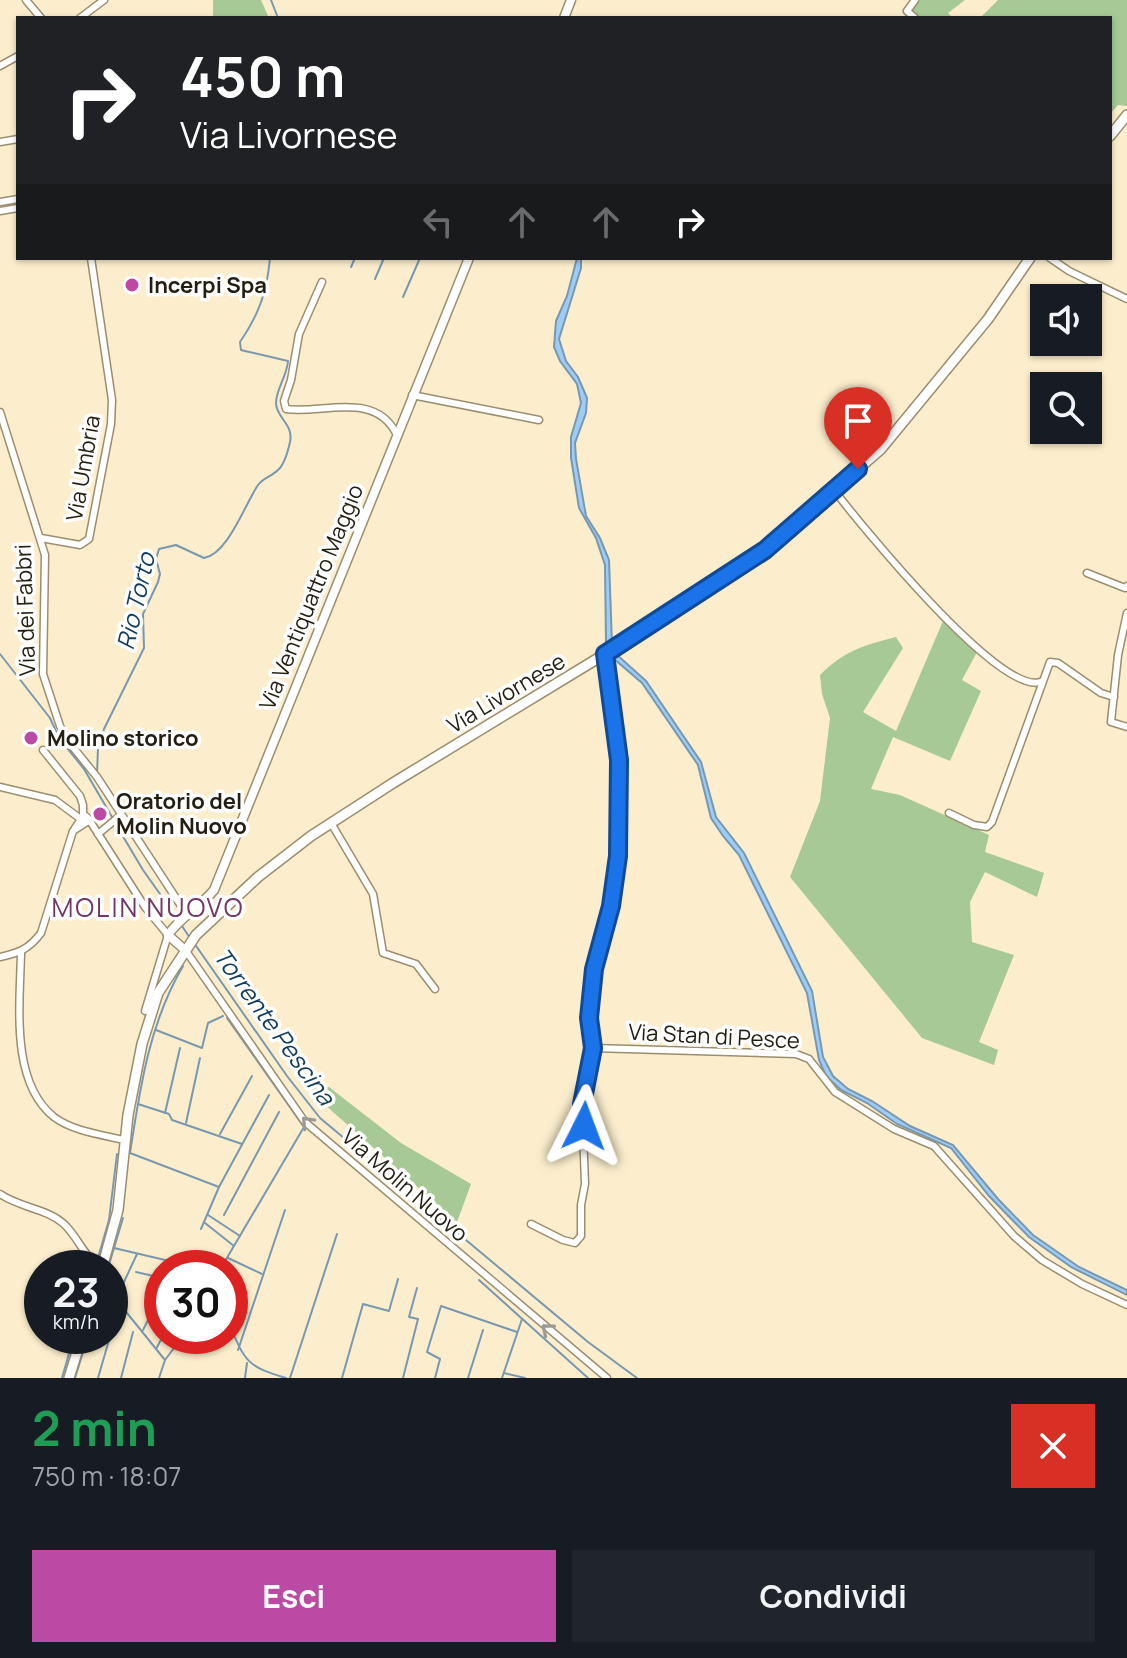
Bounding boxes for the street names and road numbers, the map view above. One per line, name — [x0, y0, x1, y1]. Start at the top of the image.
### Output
street label: Via Umbria — [59, 413, 107, 523]
street label: Via Ventiquattro Maggio — [252, 480, 370, 714]
street label: Via dei Fabbri — [8, 544, 42, 676]
street label: Via Livornese — [441, 646, 571, 740]
street label: Via Stan di Pesce — [628, 1017, 801, 1055]
street label: Via Molin Nuovo — [335, 1122, 475, 1248]

